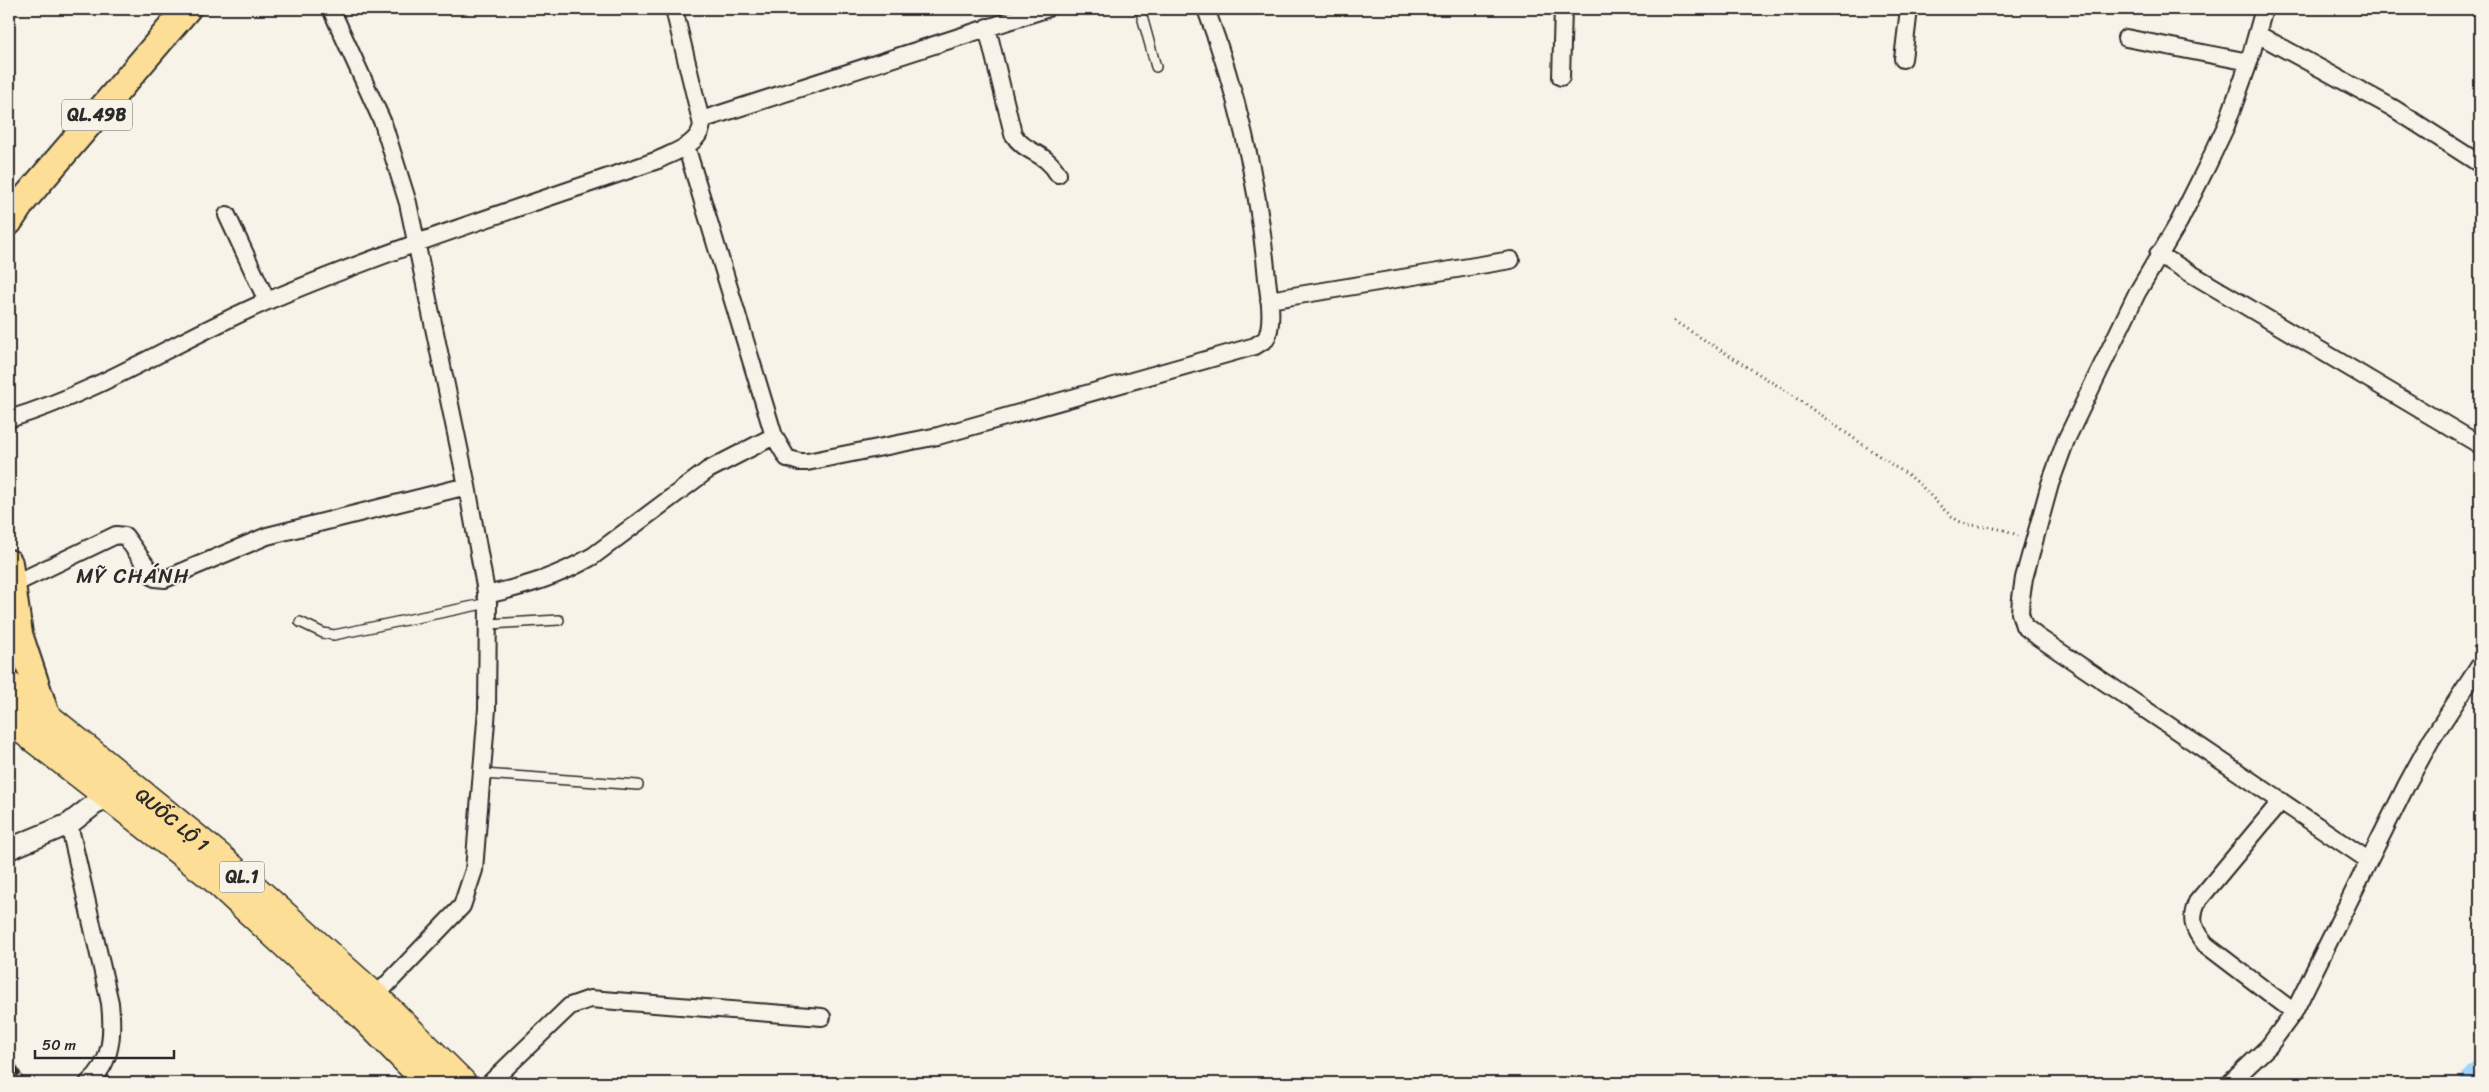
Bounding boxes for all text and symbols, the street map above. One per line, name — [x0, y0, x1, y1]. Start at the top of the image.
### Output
road number: QL.49B — [62, 100, 132, 130]
district label: MỸ CHÁNH — [76, 557, 190, 595]
street label: QUỐC LỘ 1 — [128, 779, 217, 860]
road number: QL.1 — [220, 862, 264, 892]
scale bar — [35, 1027, 174, 1059]
text: 50 m — [42, 1032, 77, 1058]

